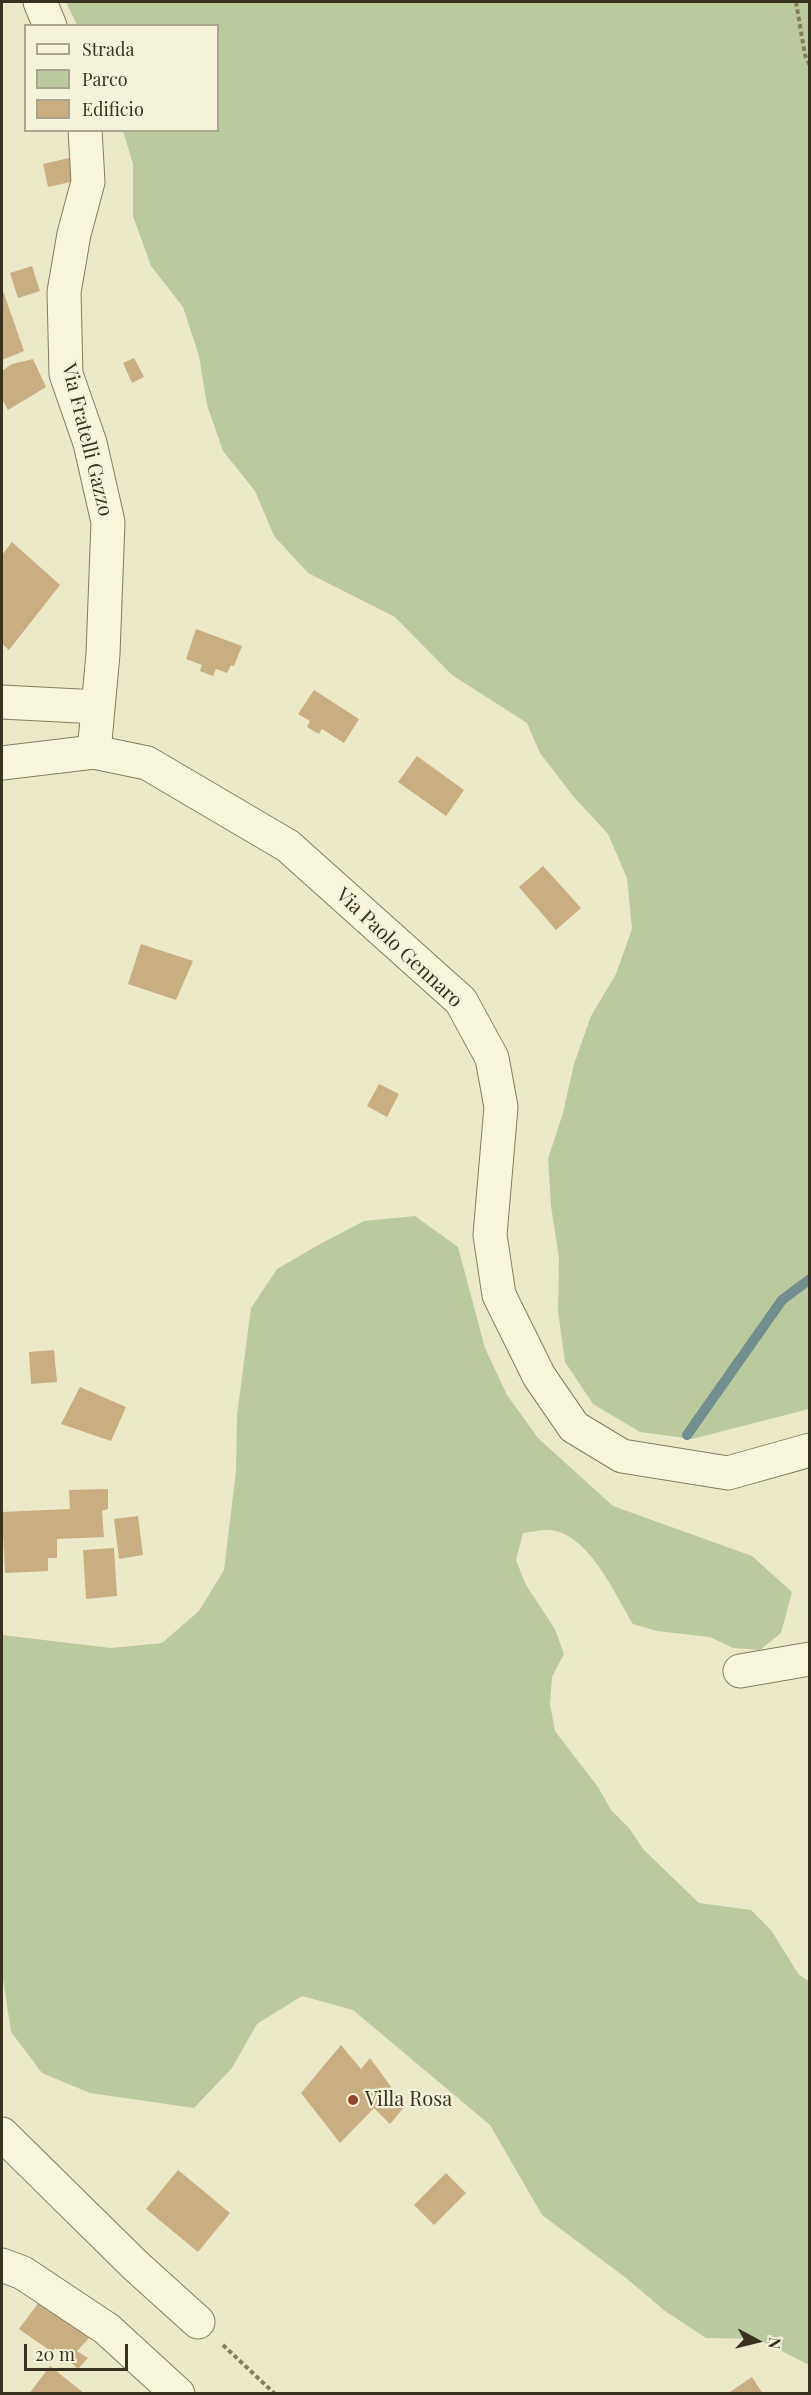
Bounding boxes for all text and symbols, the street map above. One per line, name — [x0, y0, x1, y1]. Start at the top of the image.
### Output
legend — [24, 24, 219, 132]
text: Strada — [82, 37, 135, 61]
text: Parco — [82, 67, 128, 91]
text: Edificio — [82, 97, 144, 121]
street label: Via Fratelli Gazzo — [56, 361, 118, 519]
street label: Via Paolo Gennaro — [331, 883, 467, 1013]
place label: Villa Rosa — [365, 2088, 452, 2112]
marker: Villa Rosa — [346, 2093, 360, 2107]
north arrow — [727, 2311, 787, 2371]
scale bar — [27, 2332, 130, 2370]
text: N — [764, 2336, 786, 2350]
text: 20 m — [35, 2342, 75, 2366]

